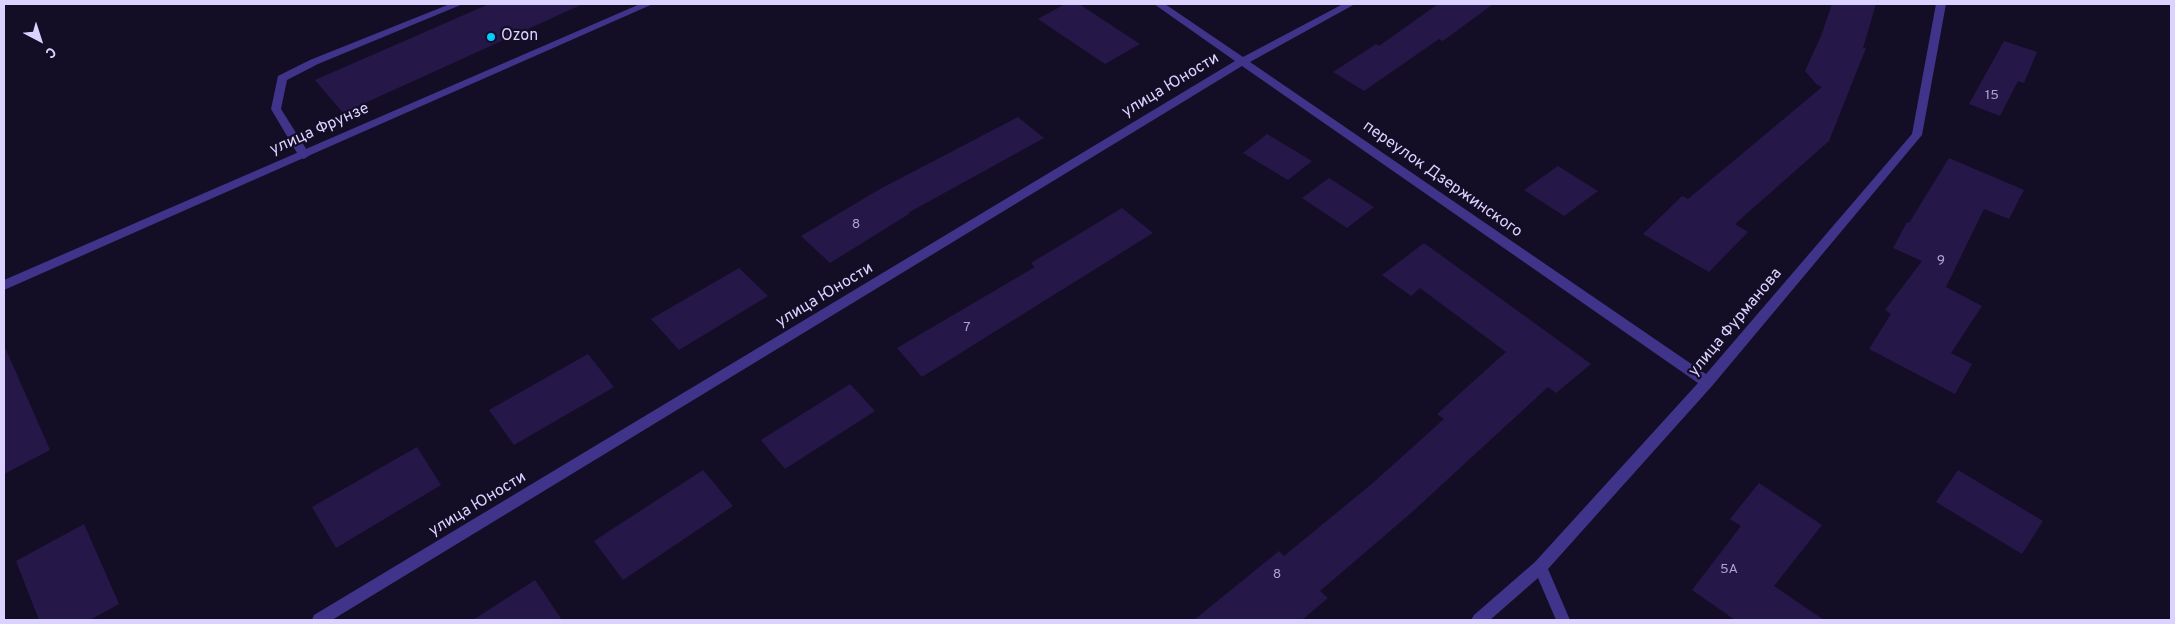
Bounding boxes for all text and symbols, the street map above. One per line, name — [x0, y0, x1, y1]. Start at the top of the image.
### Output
north arrow — [15, 15, 65, 65]
place label: Ozon — [501, 27, 538, 47]
marker: Ozon — [485, 31, 497, 43]
text: С — [41, 42, 59, 61]
street label: улица Юности — [1119, 49, 1223, 123]
house number: 15 — [1985, 88, 1999, 104]
street label: улица Фрунзе — [267, 100, 373, 160]
street label: переулок Дзержинского — [1359, 118, 1525, 242]
house number: 8 — [852, 217, 860, 233]
house number: 9 — [1937, 253, 1945, 269]
street label: улица Юности — [773, 259, 877, 333]
street label: улица Фурманова — [1685, 265, 1787, 381]
house number: 7 — [963, 320, 971, 336]
street label: улица Юности — [426, 468, 530, 542]
house number: 5А — [1720, 562, 1738, 578]
house number: 8 — [1273, 567, 1281, 583]

